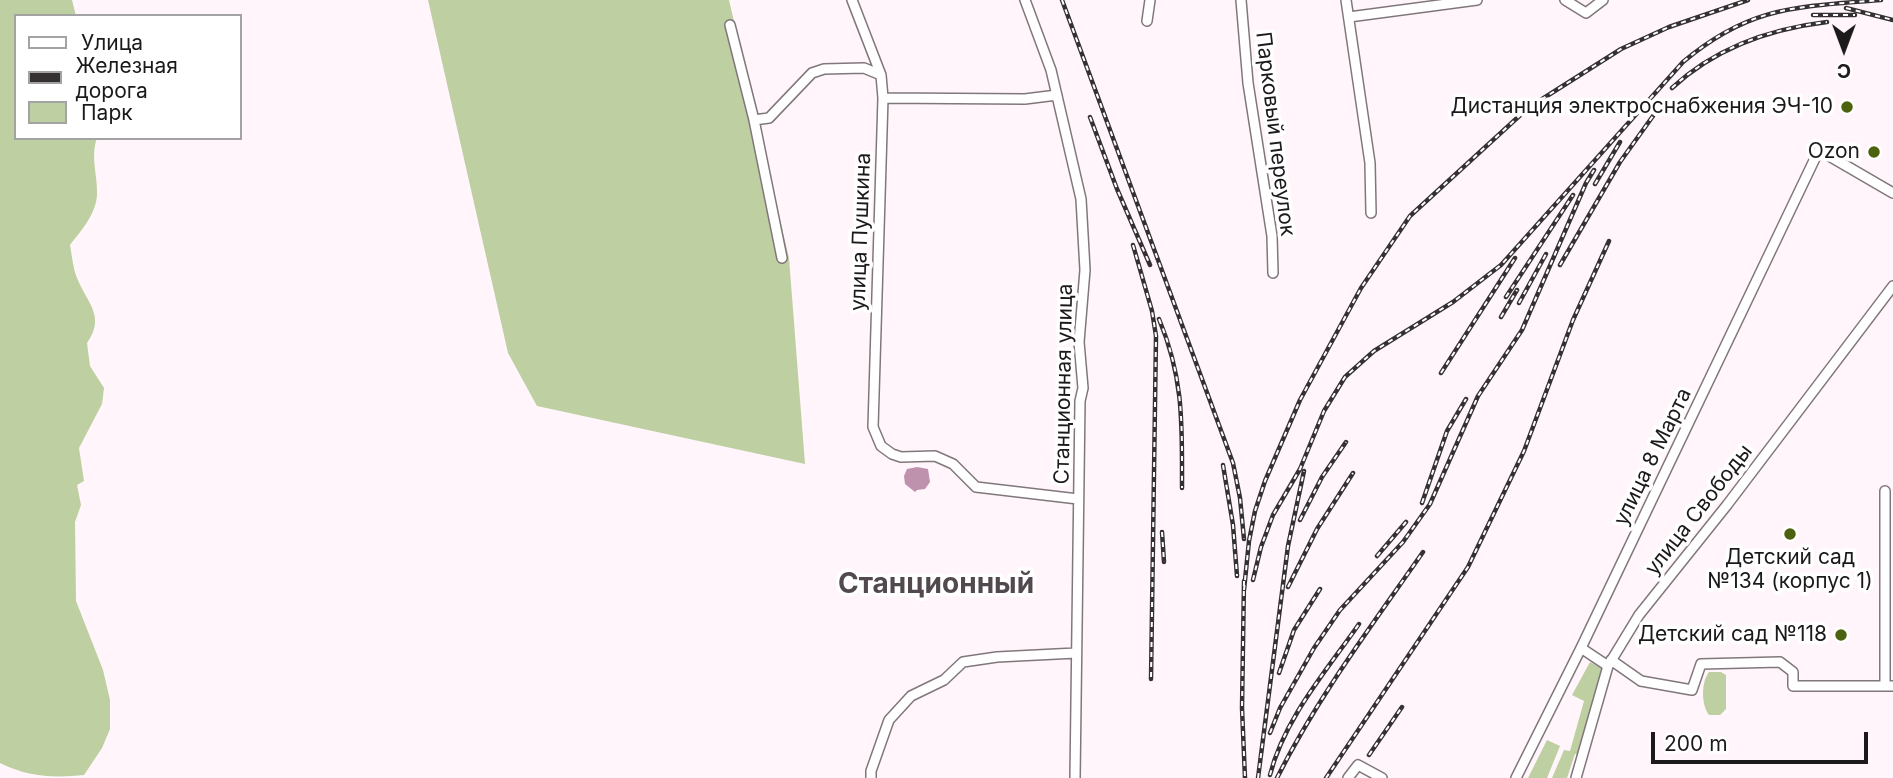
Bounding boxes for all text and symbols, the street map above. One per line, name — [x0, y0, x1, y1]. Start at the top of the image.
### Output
legend — [14, 14, 242, 140]
north arrow — [1809, 14, 1879, 84]
text: Улица — [81, 30, 143, 55]
street label: Парковый переулок — [1250, 30, 1300, 238]
text: Железная дорога — [76, 53, 178, 103]
text: С — [1837, 59, 1851, 82]
place label: Дистанция электроснабжения ЭЧ-10 — [1450, 94, 1833, 120]
marker: Дистанция электроснабжения ЭЧ-10 — [1839, 99, 1855, 115]
text: Парк — [81, 100, 133, 125]
place label: Ozon — [1808, 139, 1860, 165]
marker: Ozon — [1866, 144, 1882, 160]
street label: улица Пушкина — [846, 152, 876, 312]
street label: Станционная улица — [1050, 283, 1078, 485]
street label: улица 8 Марта — [1609, 384, 1697, 530]
street label: улица Свободы — [1640, 440, 1758, 580]
marker: Детский сад №134 (корпус 1) — [1782, 526, 1798, 542]
place label: Детский сад №134 (корпус 1) — [1707, 545, 1873, 595]
district label: Станционный — [838, 568, 1034, 602]
place label: Детский сад №118 — [1638, 622, 1827, 648]
marker: Детский сад №118 — [1833, 627, 1849, 643]
scale bar — [1655, 718, 1872, 762]
text: 200 m — [1664, 731, 1728, 756]

